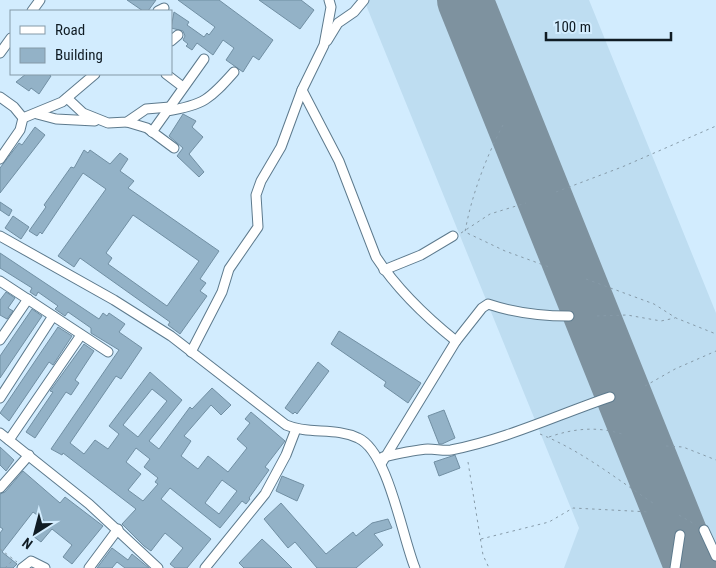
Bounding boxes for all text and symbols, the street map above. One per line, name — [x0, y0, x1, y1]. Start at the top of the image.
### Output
legend — [10, 10, 172, 75]
scale bar — [546, 10, 671, 42]
text: 100 m — [554, 18, 591, 36]
text: Road — [55, 21, 85, 39]
text: Building — [55, 46, 103, 64]
north arrow — [10, 508, 60, 558]
text: N — [19, 535, 36, 553]

